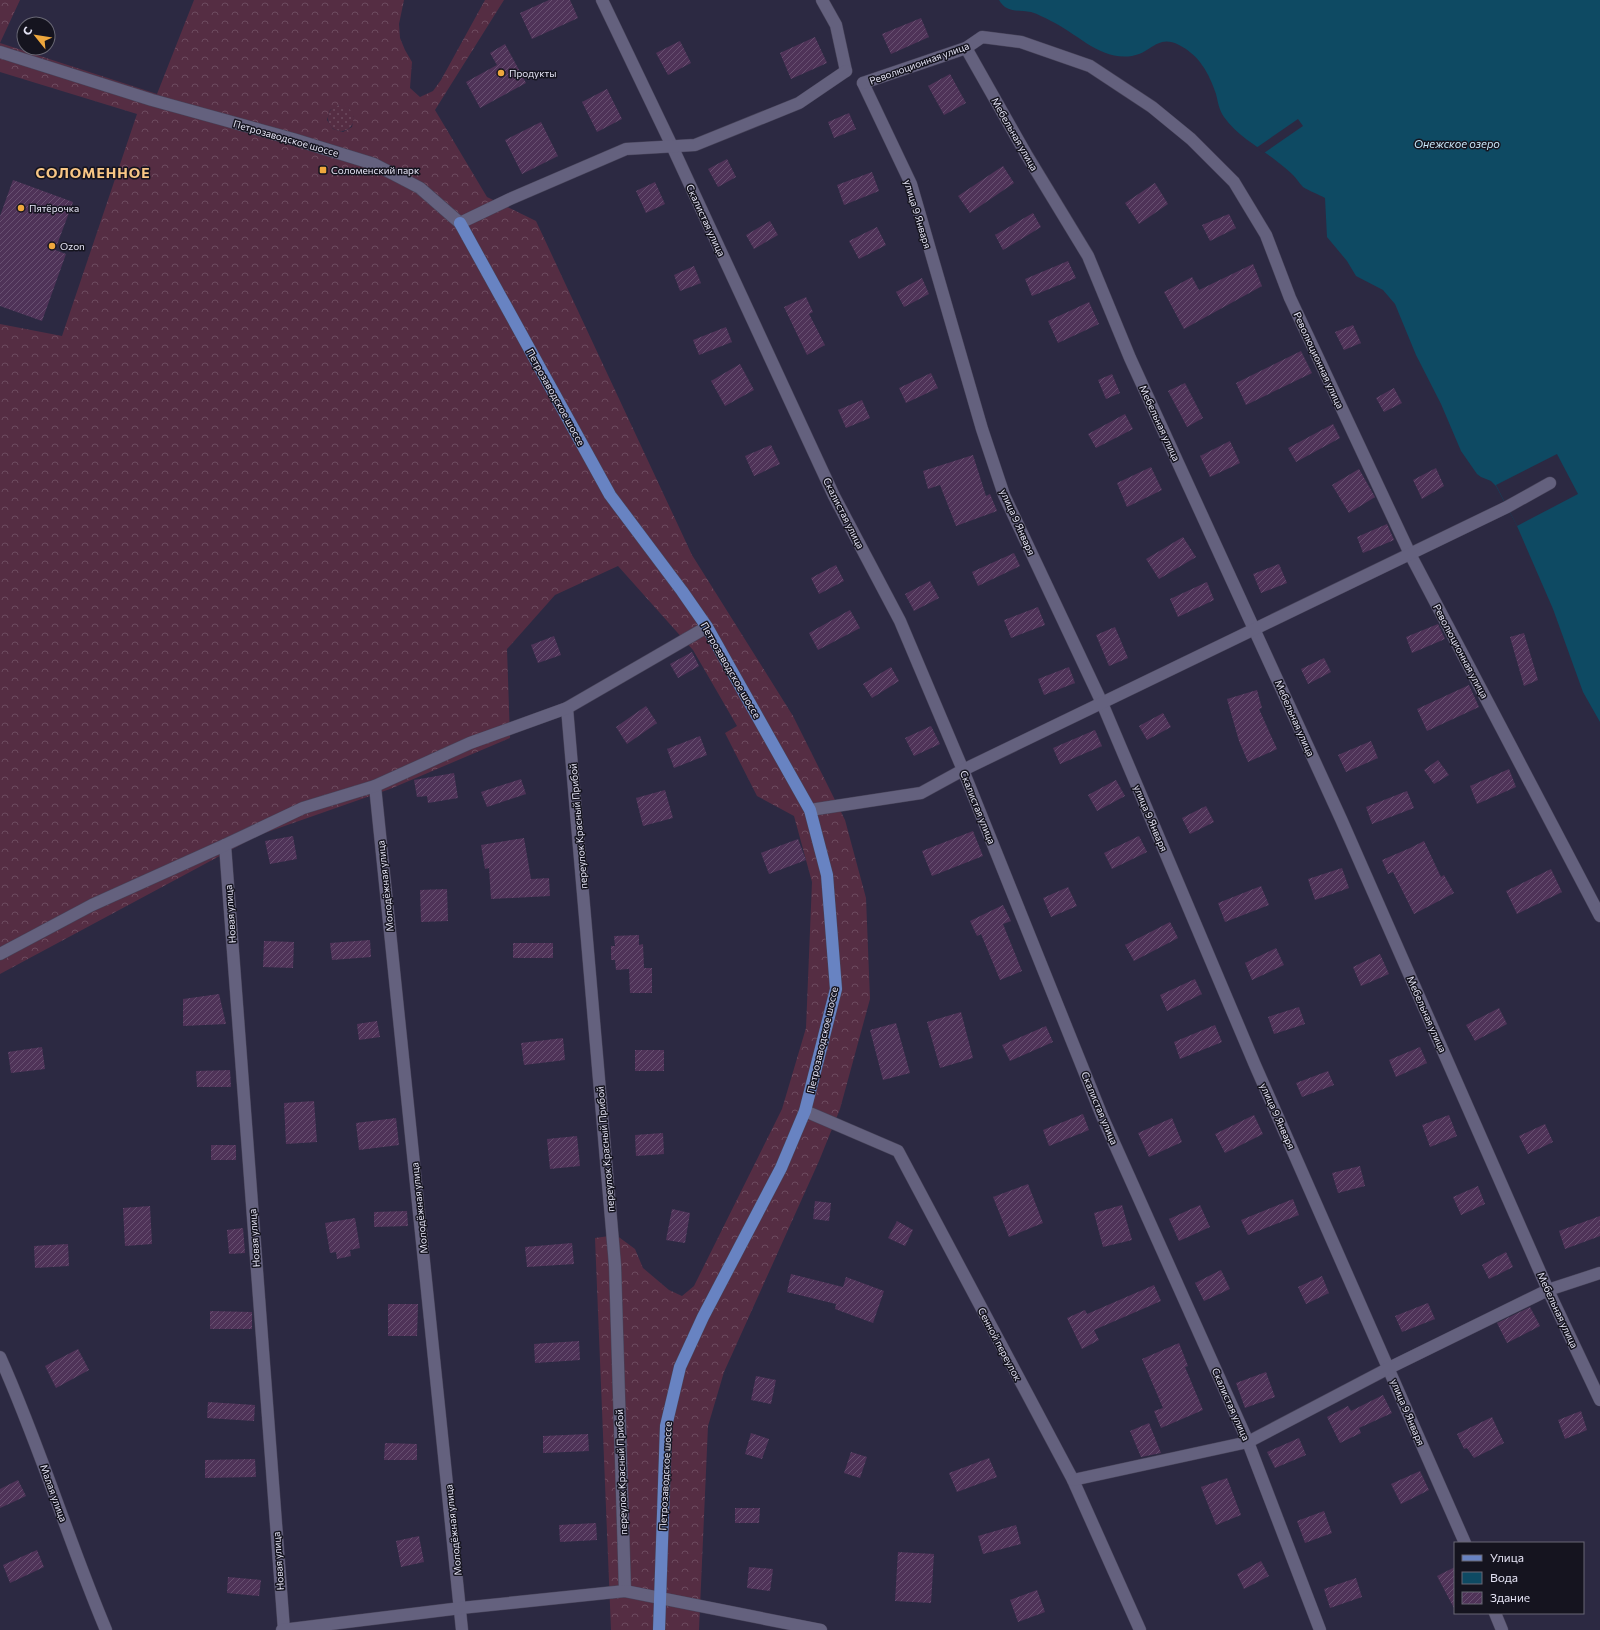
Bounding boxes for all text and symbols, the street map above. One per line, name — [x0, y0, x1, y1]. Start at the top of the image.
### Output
north arrow — [16, 16, 56, 56]
text: С — [19, 24, 35, 37]
street label: Революционная улица — [868, 39, 970, 87]
place label: Продукты — [509, 67, 556, 79]
marker: Продукты — [496, 68, 506, 78]
street label: Мебельная улица — [989, 95, 1041, 173]
street label: Петрозаводское шоссе — [232, 117, 340, 159]
water label: Онежское озеро — [1414, 137, 1500, 150]
district label: СОЛОМЕННОЕ — [35, 164, 151, 181]
place label: Соломенский парк — [331, 164, 420, 176]
marker: Соломенский парк — [318, 165, 328, 175]
street label: улица 9 Января — [902, 178, 934, 250]
street label: Скалистая улица — [684, 182, 728, 258]
place label: Пятёрочка — [29, 202, 79, 214]
marker: Пятёрочка — [16, 203, 26, 213]
place label: Ozon — [60, 240, 85, 252]
marker: Ozon — [47, 241, 57, 251]
street label: Революционная улица — [1291, 310, 1347, 410]
street label: Петрозаводское шоссе — [524, 346, 588, 448]
street label: Мебельная улица — [1137, 383, 1183, 463]
street label: Скалистая улица — [821, 475, 867, 551]
street label: улица 9 Января — [998, 487, 1038, 557]
street label: Революционная улица — [1431, 602, 1491, 700]
street label: Петрозаводское шоссе — [699, 620, 763, 720]
street label: Мебельная улица — [1273, 678, 1317, 758]
street label: переулок Красный Прибой — [567, 763, 589, 889]
street label: Скалистая улица — [958, 768, 998, 846]
street label: улица 9 Января — [1132, 783, 1170, 853]
street label: Молодёжная улица — [374, 840, 396, 932]
street label: Новая улица — [222, 884, 238, 944]
street label: Мебельная улица — [1405, 974, 1449, 1054]
street label: Петрозаводское шоссе — [804, 986, 840, 1094]
street label: Скалистая улица — [1079, 1070, 1121, 1146]
street label: улица 9 Января — [1258, 1081, 1298, 1151]
street label: переулок Красный Прибой — [594, 1086, 616, 1212]
street label: Молодёжная улица — [408, 1162, 430, 1254]
street label: Новая улица — [246, 1208, 262, 1268]
street label: Мебельная улица — [1535, 1270, 1581, 1350]
street label: Сенной переулок — [976, 1305, 1025, 1383]
street label: Скалистая улица — [1210, 1366, 1252, 1442]
street label: улица 9 Января — [1389, 1377, 1427, 1447]
street label: переулок Красный Прибой — [613, 1409, 629, 1535]
street label: Петрозаводское шоссе — [656, 1421, 674, 1531]
street label: Малая улица — [38, 1463, 70, 1523]
street label: Молодёжная улица — [442, 1484, 464, 1576]
street label: Новая улица — [270, 1531, 286, 1591]
legend — [1454, 1542, 1584, 1614]
text: Улица — [1490, 1550, 1524, 1564]
text: Вода — [1490, 1570, 1518, 1584]
text: Здание — [1490, 1590, 1530, 1604]

